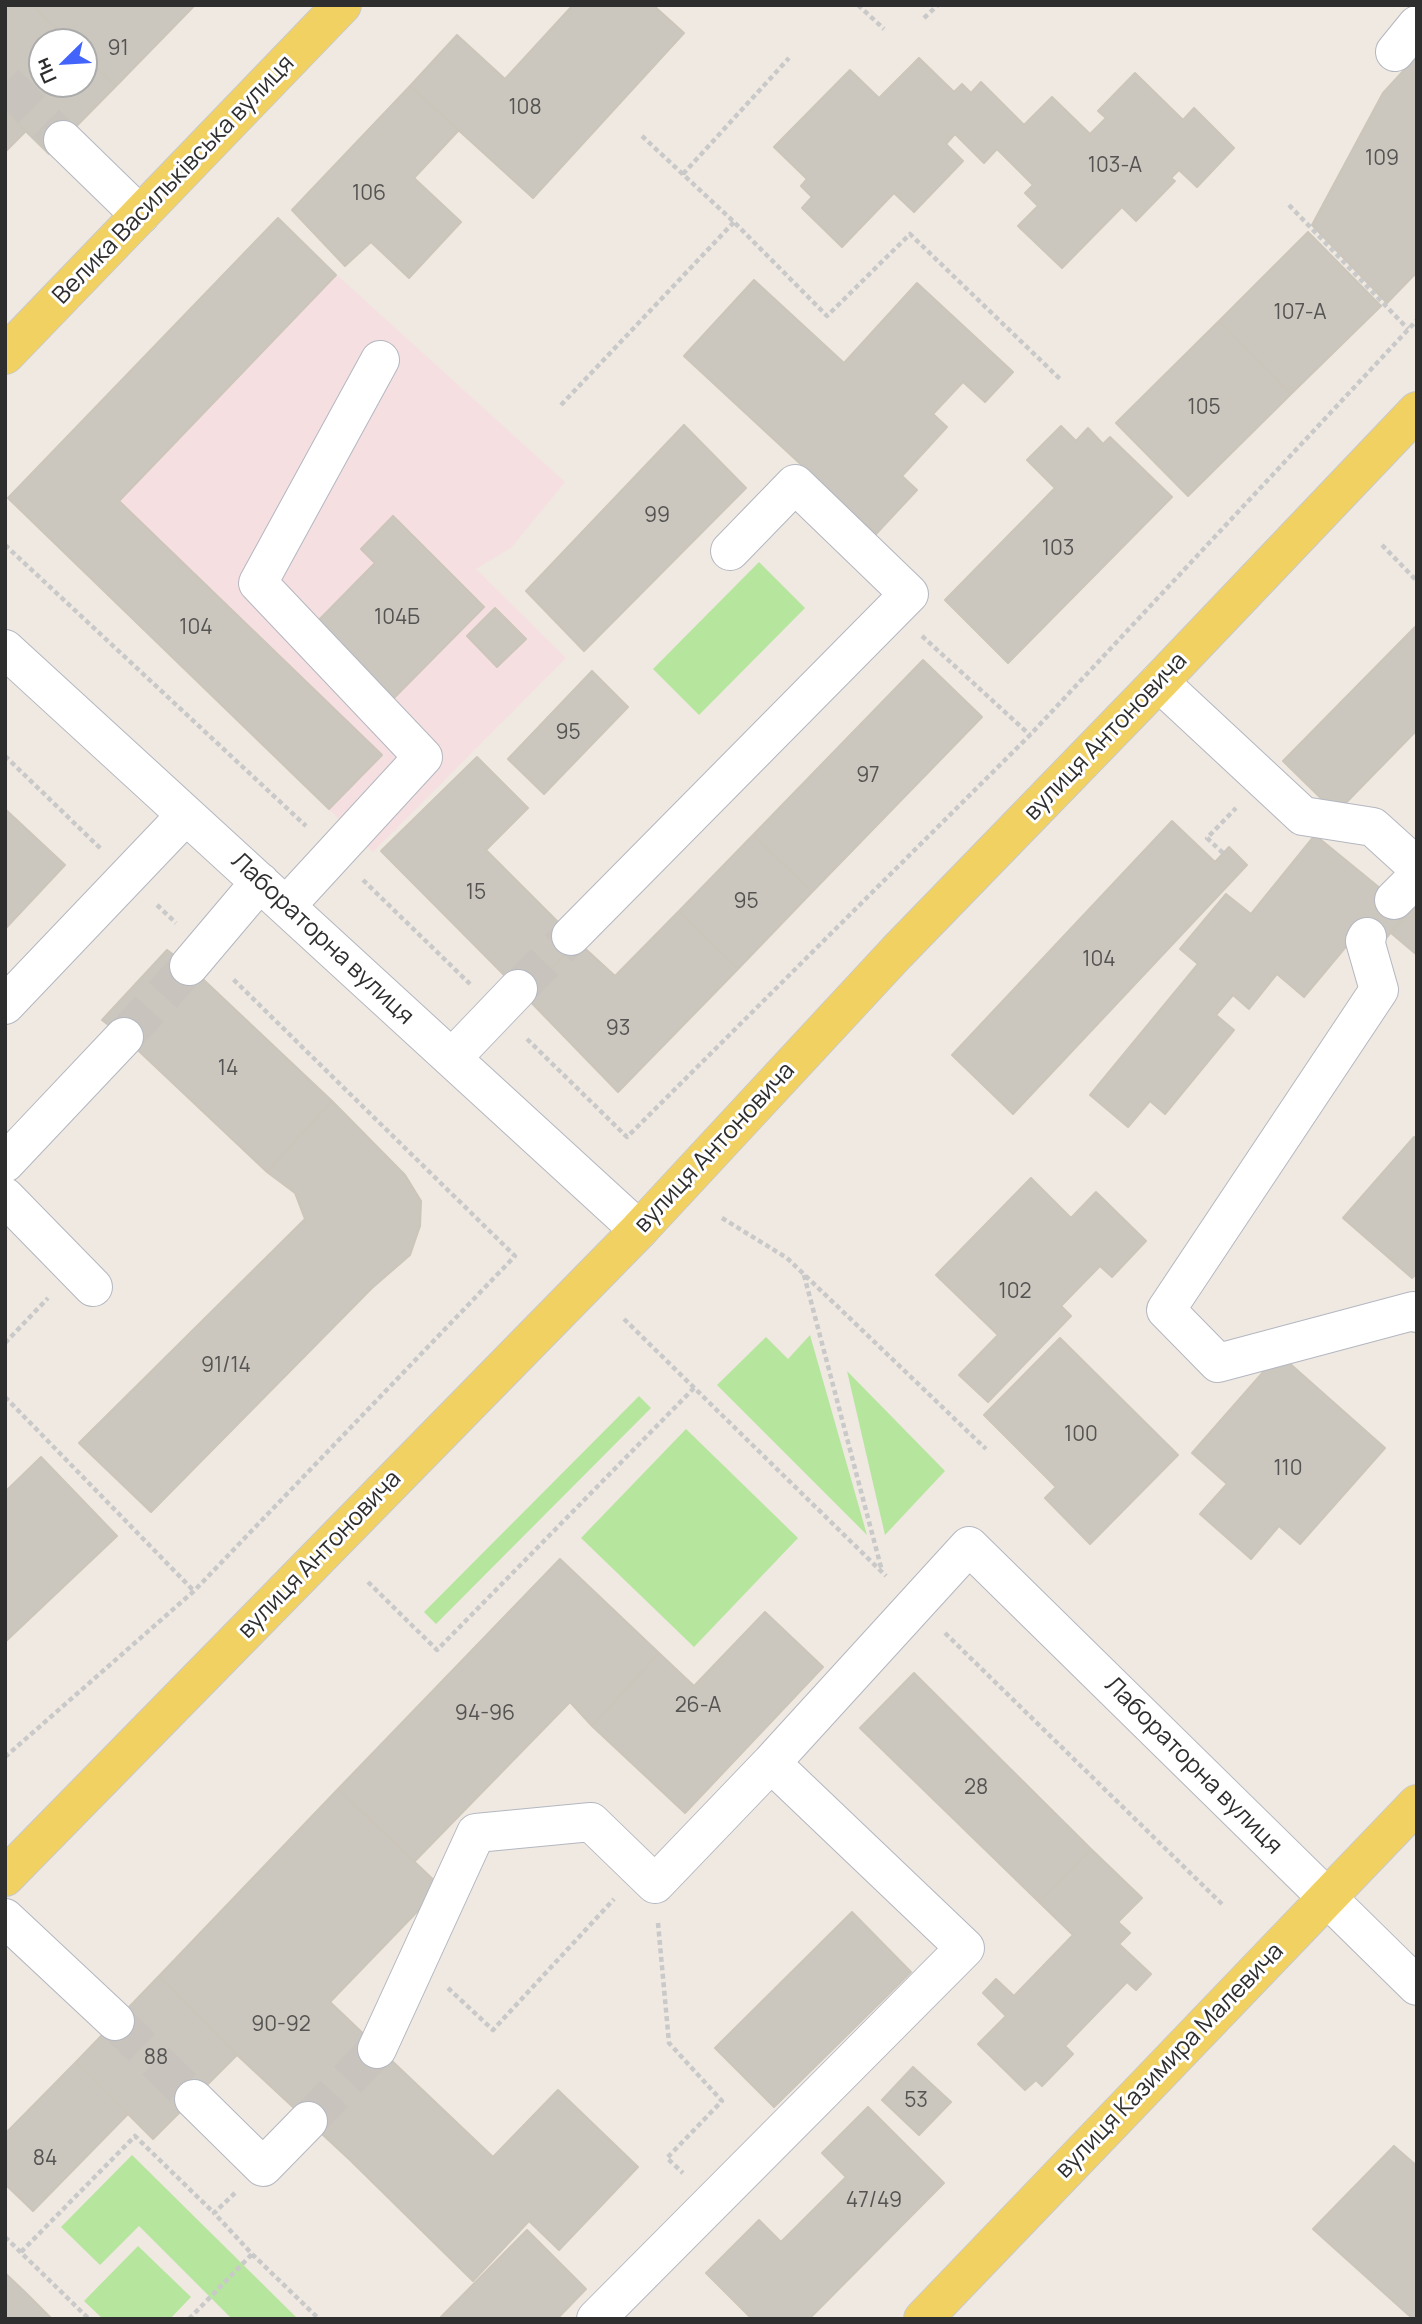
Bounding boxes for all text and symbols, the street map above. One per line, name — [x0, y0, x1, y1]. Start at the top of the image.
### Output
north arrow — [28, 28, 98, 98]
house number: 91 — [107, 36, 129, 62]
street label: Велика Васильківська вулиця — [47, 50, 301, 310]
text: Пн — [29, 54, 63, 88]
house number: 108 — [508, 95, 542, 121]
house number: 109 — [1365, 146, 1399, 172]
house number: 103-А — [1088, 153, 1142, 179]
house number: 106 — [352, 181, 386, 207]
house number: 107-А — [1274, 300, 1326, 326]
house number: 105 — [1187, 395, 1221, 421]
house number: 99 — [644, 503, 670, 529]
house number: 103 — [1042, 536, 1074, 562]
house number: 104Б — [374, 605, 420, 631]
house number: 104 — [179, 615, 213, 641]
street label: вулиця Антоновича — [1018, 647, 1194, 827]
house number: 95 — [555, 720, 581, 746]
house number: 97 — [856, 763, 880, 789]
street label: Лабораторна вулиця — [225, 847, 419, 1031]
house number: 15 — [466, 880, 486, 906]
house number: 95 — [733, 889, 759, 915]
house number: 104 — [1082, 947, 1116, 973]
house number: 93 — [606, 1016, 630, 1042]
house number: 14 — [218, 1056, 238, 1082]
street label: вулиця Антоновича — [629, 1057, 801, 1239]
house number: 102 — [999, 1279, 1031, 1305]
house number: 91/14 — [201, 1353, 251, 1379]
house number: 100 — [1064, 1422, 1098, 1448]
house number: 110 — [1273, 1456, 1303, 1482]
street label: вулиця Антоновича — [232, 1465, 408, 1645]
street label: Лабораторна вулиця — [1098, 1671, 1288, 1861]
house number: 26-А — [675, 1693, 721, 1719]
house number: 94-96 — [455, 1701, 515, 1727]
house number: 28 — [964, 1775, 988, 1801]
street label: вулиця Казимира Малевича — [1050, 1937, 1290, 2185]
house number: 90-92 — [251, 2012, 311, 2038]
house number: 88 — [144, 2045, 168, 2071]
house number: 53 — [904, 2088, 928, 2114]
house number: 84 — [33, 2146, 57, 2172]
house number: 47/49 — [846, 2188, 902, 2214]

